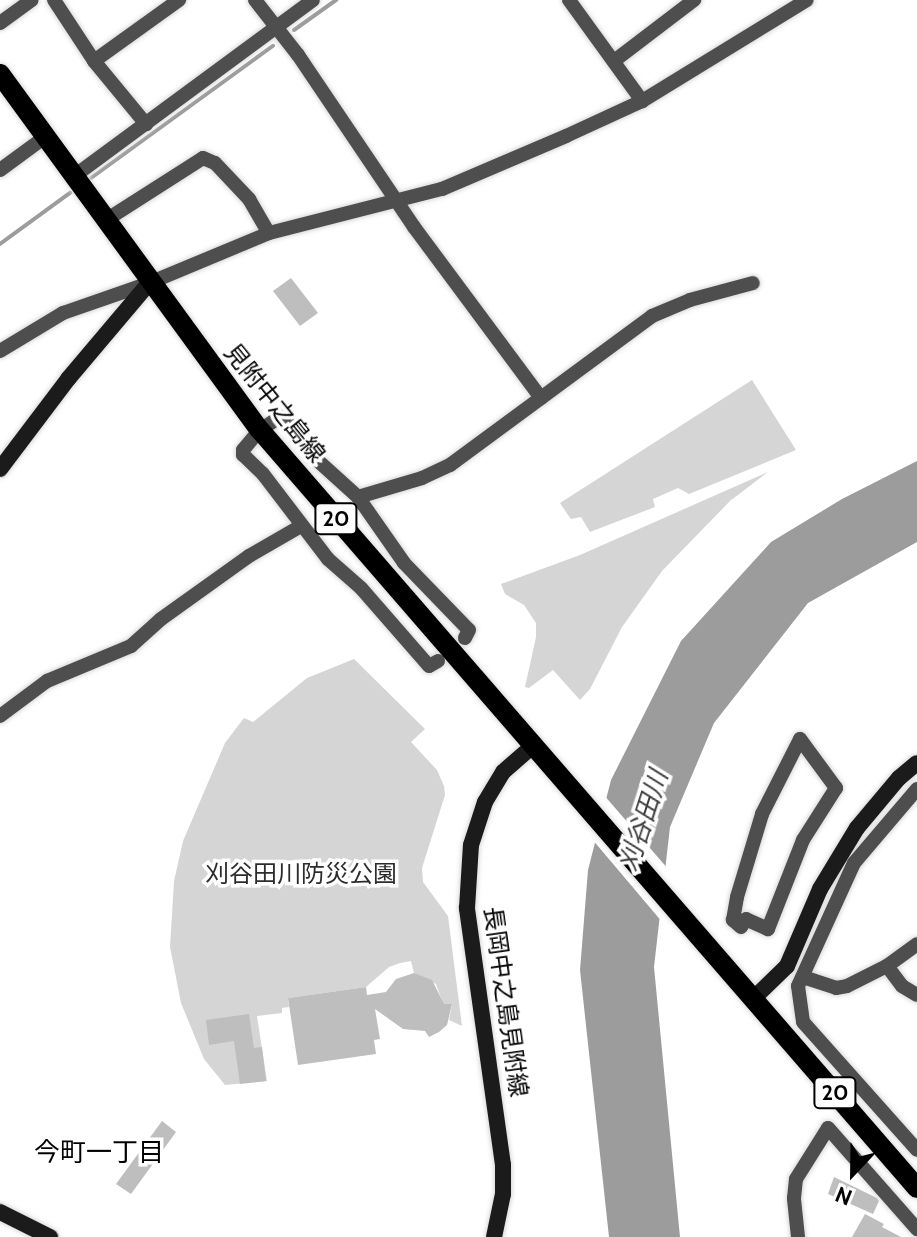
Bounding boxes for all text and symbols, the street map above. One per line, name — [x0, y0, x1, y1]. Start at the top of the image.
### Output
street label: 見附中之島線 — [218, 338, 332, 468]
road number: 20 — [314, 501, 358, 537]
water label: 刈谷田川 — [613, 767, 675, 875]
park label: 刈谷田川防災公園 — [205, 860, 397, 888]
street label: 長岡中之島見附線 — [478, 905, 534, 1099]
road number: 20 — [813, 1075, 857, 1111]
north arrow — [813, 1133, 893, 1213]
district label: 今町一丁目 — [34, 1137, 164, 1169]
text: N — [832, 1180, 856, 1211]

